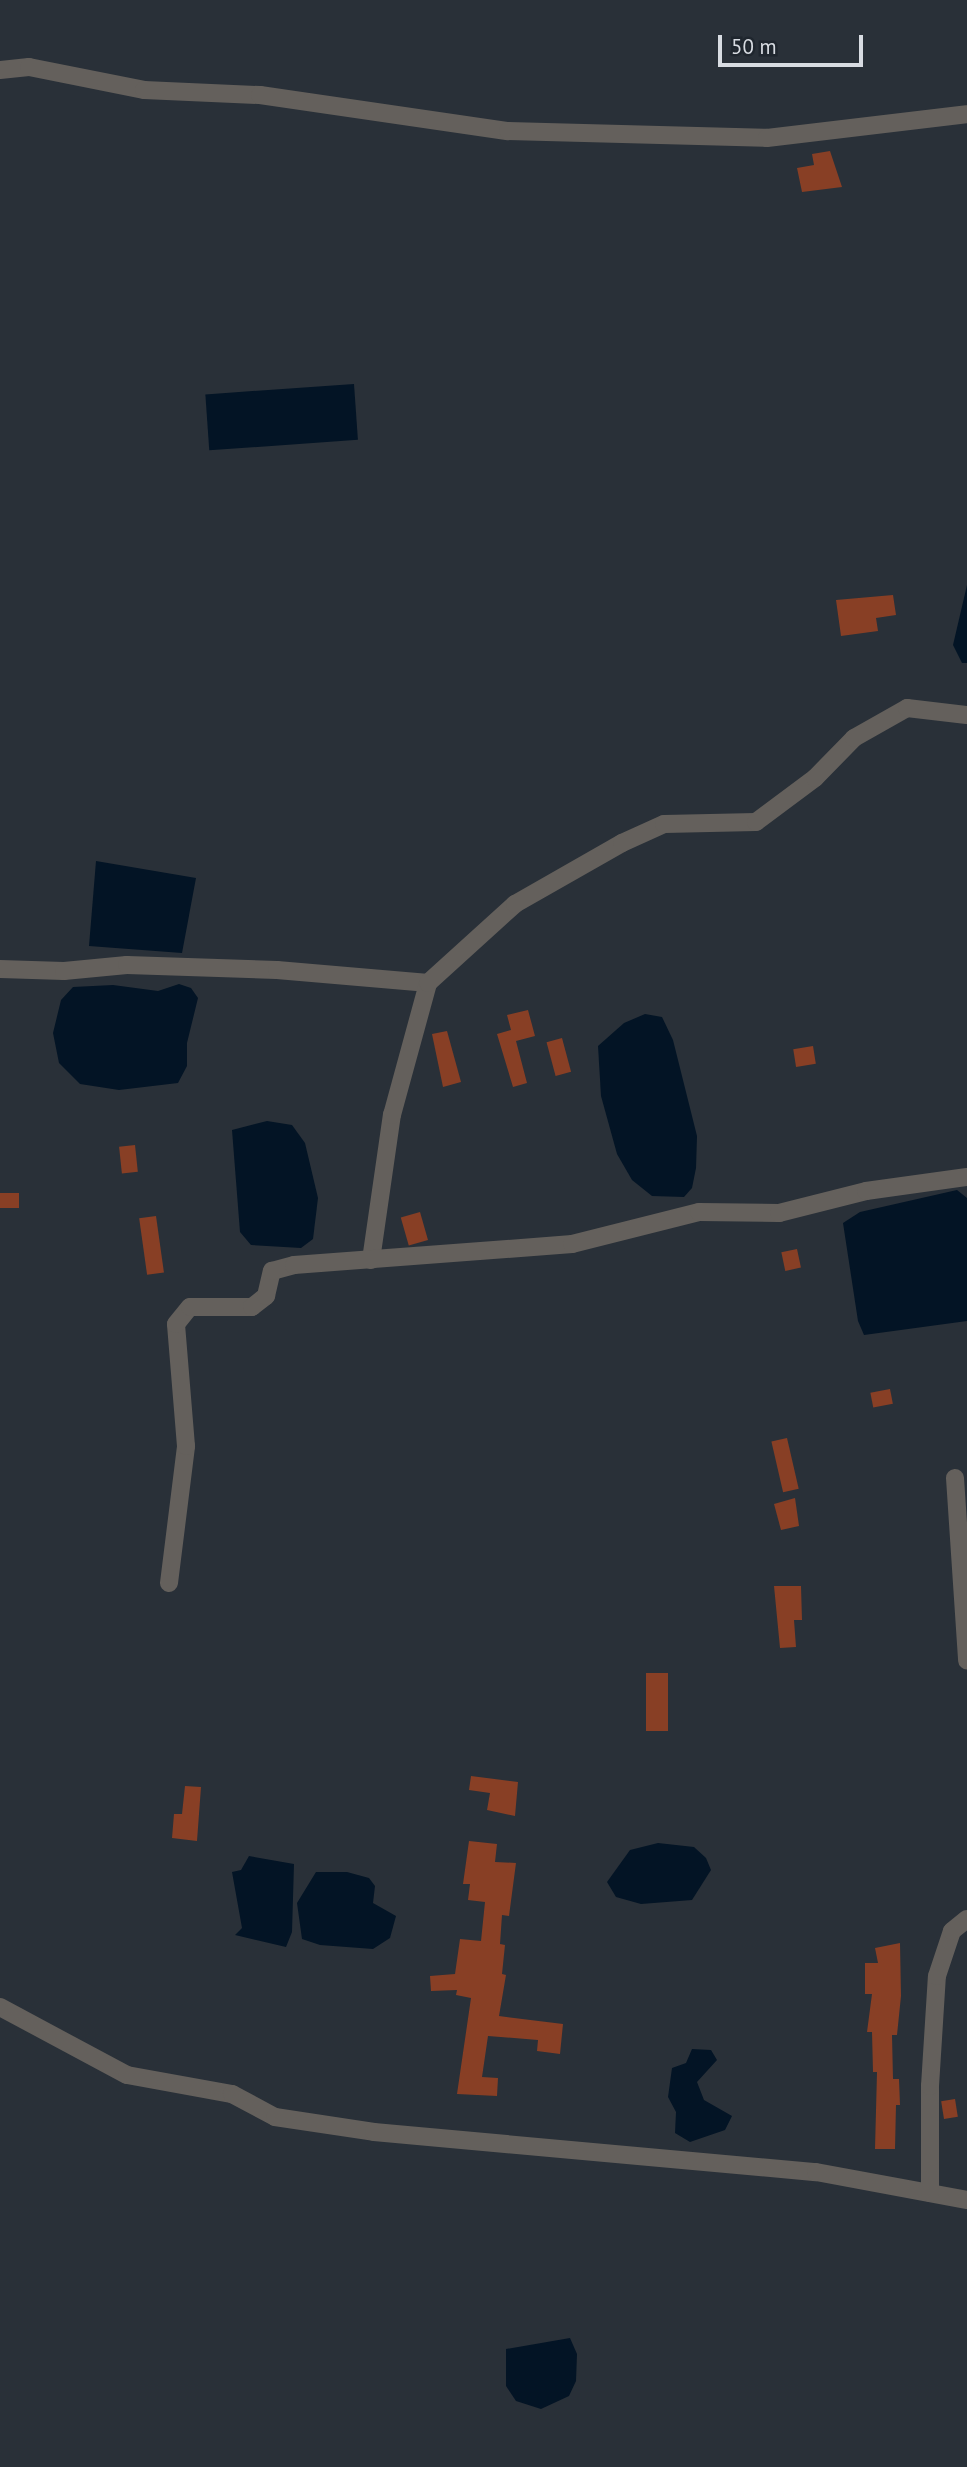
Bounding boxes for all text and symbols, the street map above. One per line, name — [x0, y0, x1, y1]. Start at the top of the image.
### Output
scale bar — [722, 21, 867, 65]
text: 50 m — [731, 33, 777, 60]

